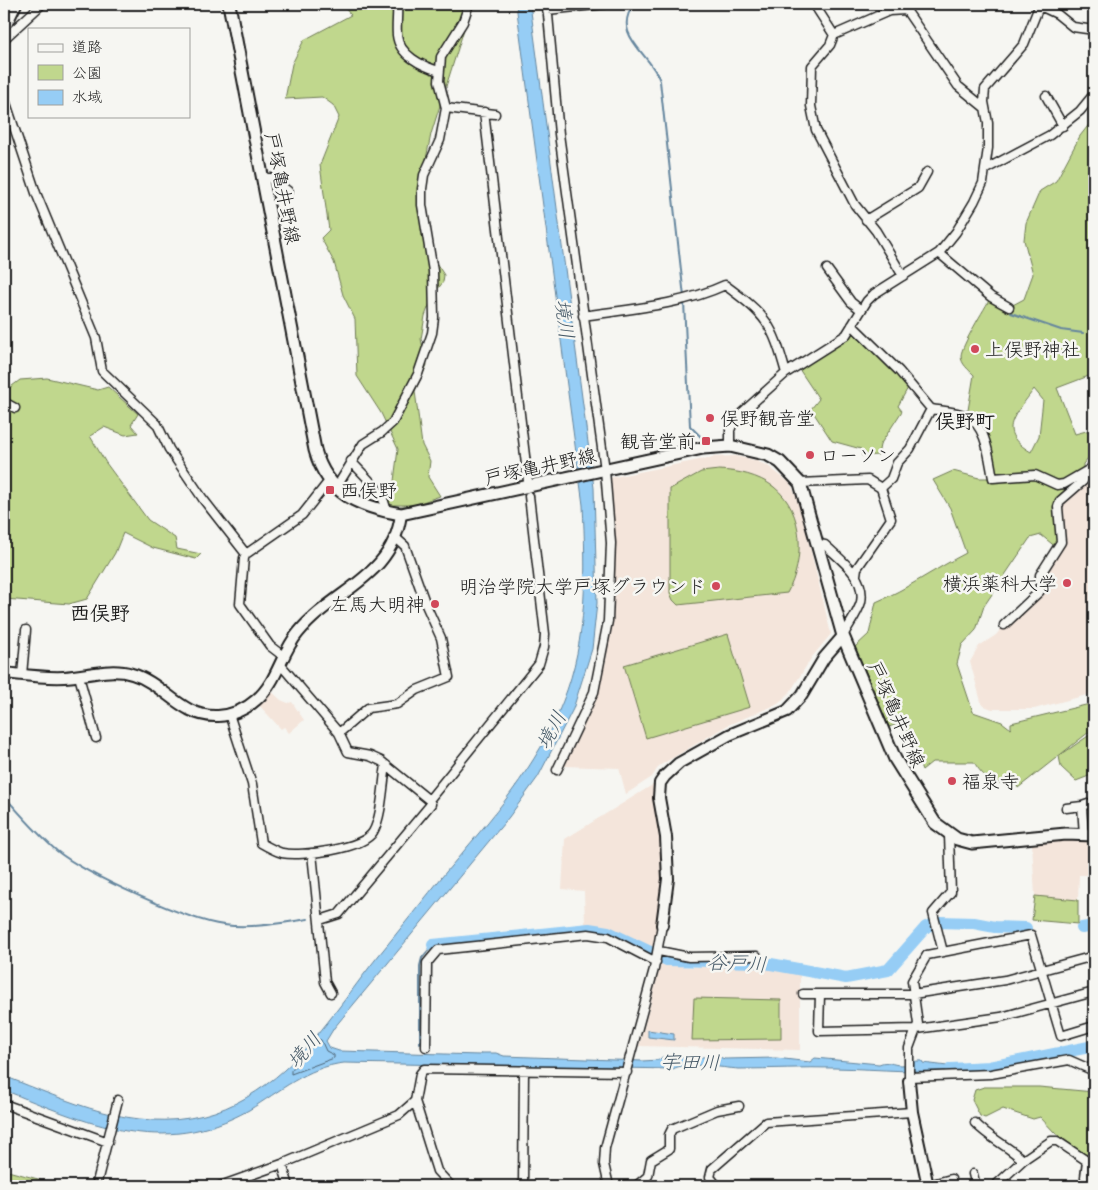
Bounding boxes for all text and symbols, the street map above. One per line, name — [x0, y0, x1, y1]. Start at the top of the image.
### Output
legend — [28, 28, 190, 118]
text: 道路 — [72, 37, 102, 57]
text: 公園 — [72, 63, 102, 83]
text: 水域 — [72, 87, 102, 107]
street label: 戸塚亀井野線 — [259, 130, 306, 246]
water label: 境川 — [550, 298, 580, 340]
place label: 上俣野神社 — [985, 337, 1080, 362]
marker: 上俣野神社 — [969, 343, 981, 355]
place label: 俣野観音堂 — [720, 406, 815, 431]
district label: 俣野町 — [935, 408, 995, 434]
marker: 俣野観音堂 — [704, 412, 716, 424]
place label: 観音堂前 — [620, 429, 696, 454]
marker: 観音堂前 — [700, 435, 712, 447]
street label: 戸塚亀井野線 — [482, 442, 598, 491]
place label: ローソン — [820, 443, 896, 468]
marker: ローソン — [804, 449, 816, 461]
place label: 西俣野 — [340, 478, 397, 503]
marker: 西俣野 — [324, 484, 336, 496]
place label: 横浜薬科大学 — [943, 571, 1057, 596]
place label: 明治学院大学戸塚グラウンド — [459, 574, 706, 599]
marker: 横浜薬科大学 — [1061, 577, 1073, 589]
marker: 明治学院大学戸塚グラウンド — [710, 580, 722, 592]
place label: 左馬大明神 — [330, 592, 425, 617]
marker: 左馬大明神 — [429, 598, 441, 610]
district label: 西俣野 — [70, 600, 130, 626]
street label: 戸塚亀井野線 — [862, 657, 931, 771]
water label: 境川 — [530, 706, 572, 754]
place label: 福泉寺 — [962, 769, 1019, 794]
marker: 福泉寺 — [946, 775, 958, 787]
water label: 谷戸川 — [706, 948, 768, 978]
water label: 境川 — [281, 1026, 327, 1074]
water label: 宇田川 — [660, 1048, 720, 1076]

